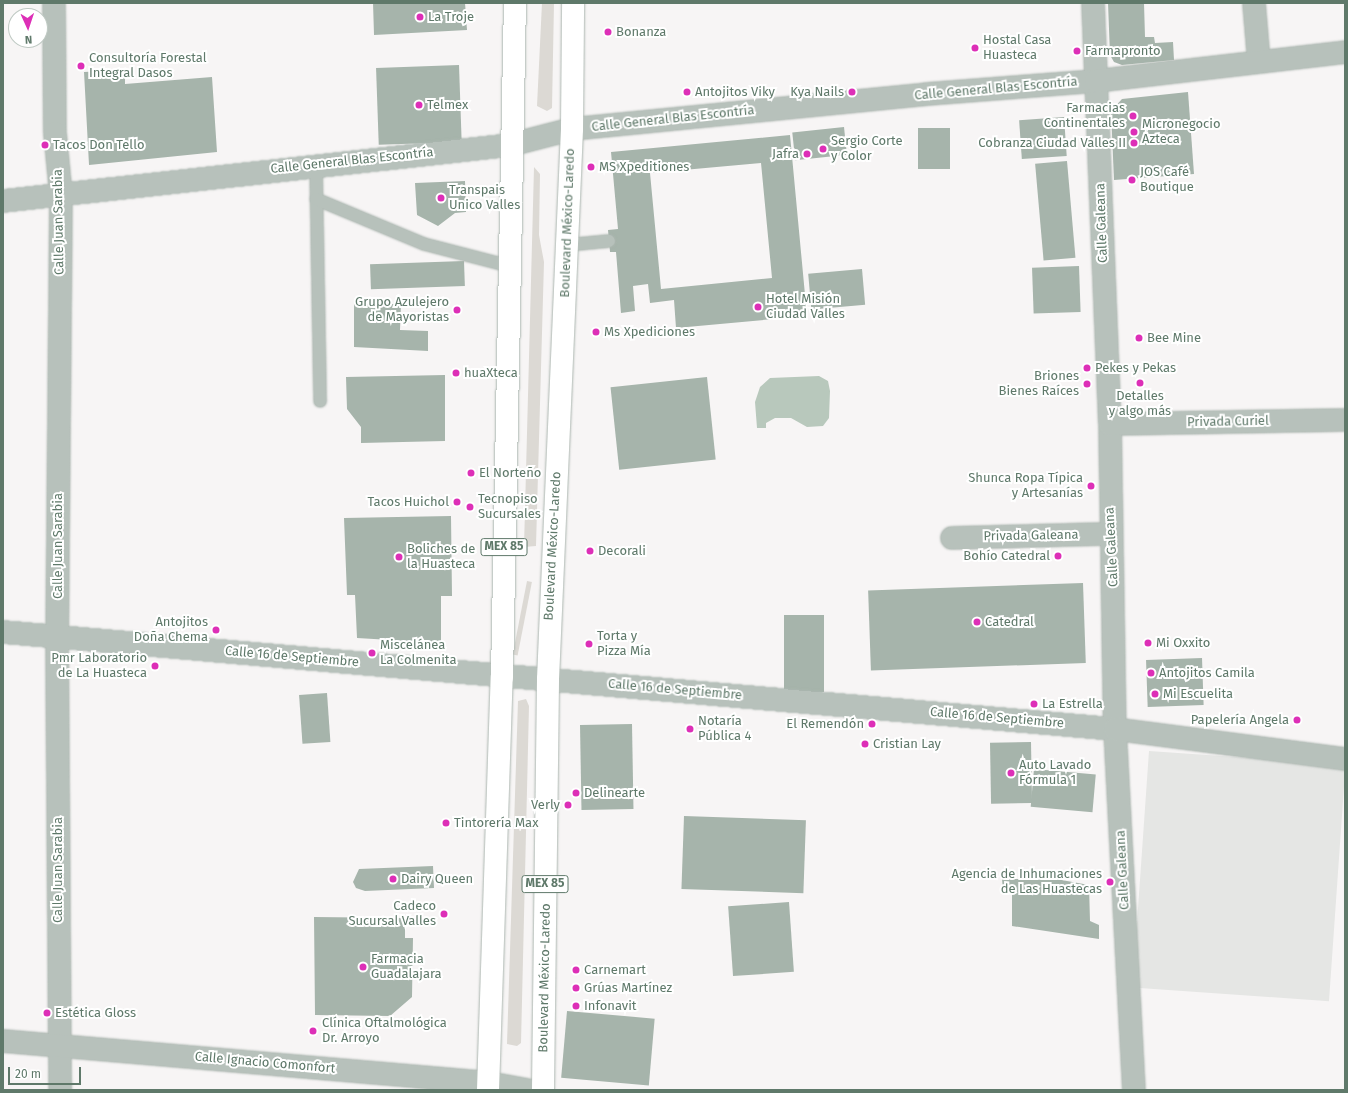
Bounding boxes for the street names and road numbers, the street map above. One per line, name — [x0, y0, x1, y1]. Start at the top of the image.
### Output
street label: Calle General Blas Escontría — [914, 74, 1078, 104]
street label: Calle General Blas Escontría — [591, 103, 755, 135]
street label: Calle General Blas Escontría — [270, 145, 434, 177]
street label: Boulevard México-Laredo — [558, 148, 578, 298]
street label: Calle Juan Sarabia — [50, 169, 68, 275]
street label: Calle Galeana — [1093, 183, 1111, 263]
street label: Privada Curiel — [1187, 413, 1269, 431]
street label: Boulevard México-Laredo — [541, 471, 565, 621]
street label: Calle Juan Sarabia — [50, 493, 66, 599]
street label: Calle Galeana — [1102, 507, 1122, 587]
street label: Privada Galeana — [983, 527, 1079, 545]
road number: MEX 85 — [480, 537, 528, 557]
street label: Calle 16 de Septiembre — [224, 643, 360, 671]
street label: Calle 16 de Septiembre — [607, 676, 743, 704]
street label: Calle 16 de Septiembre — [929, 704, 1065, 732]
street label: Calle Juan Sarabia — [50, 817, 66, 923]
street label: Calle Galeana — [1113, 830, 1133, 910]
road number: MEX 85 — [521, 874, 569, 894]
street label: Boulevard México-Laredo — [536, 903, 554, 1053]
street label: Calle Ignacio Comonfort — [194, 1049, 336, 1077]

